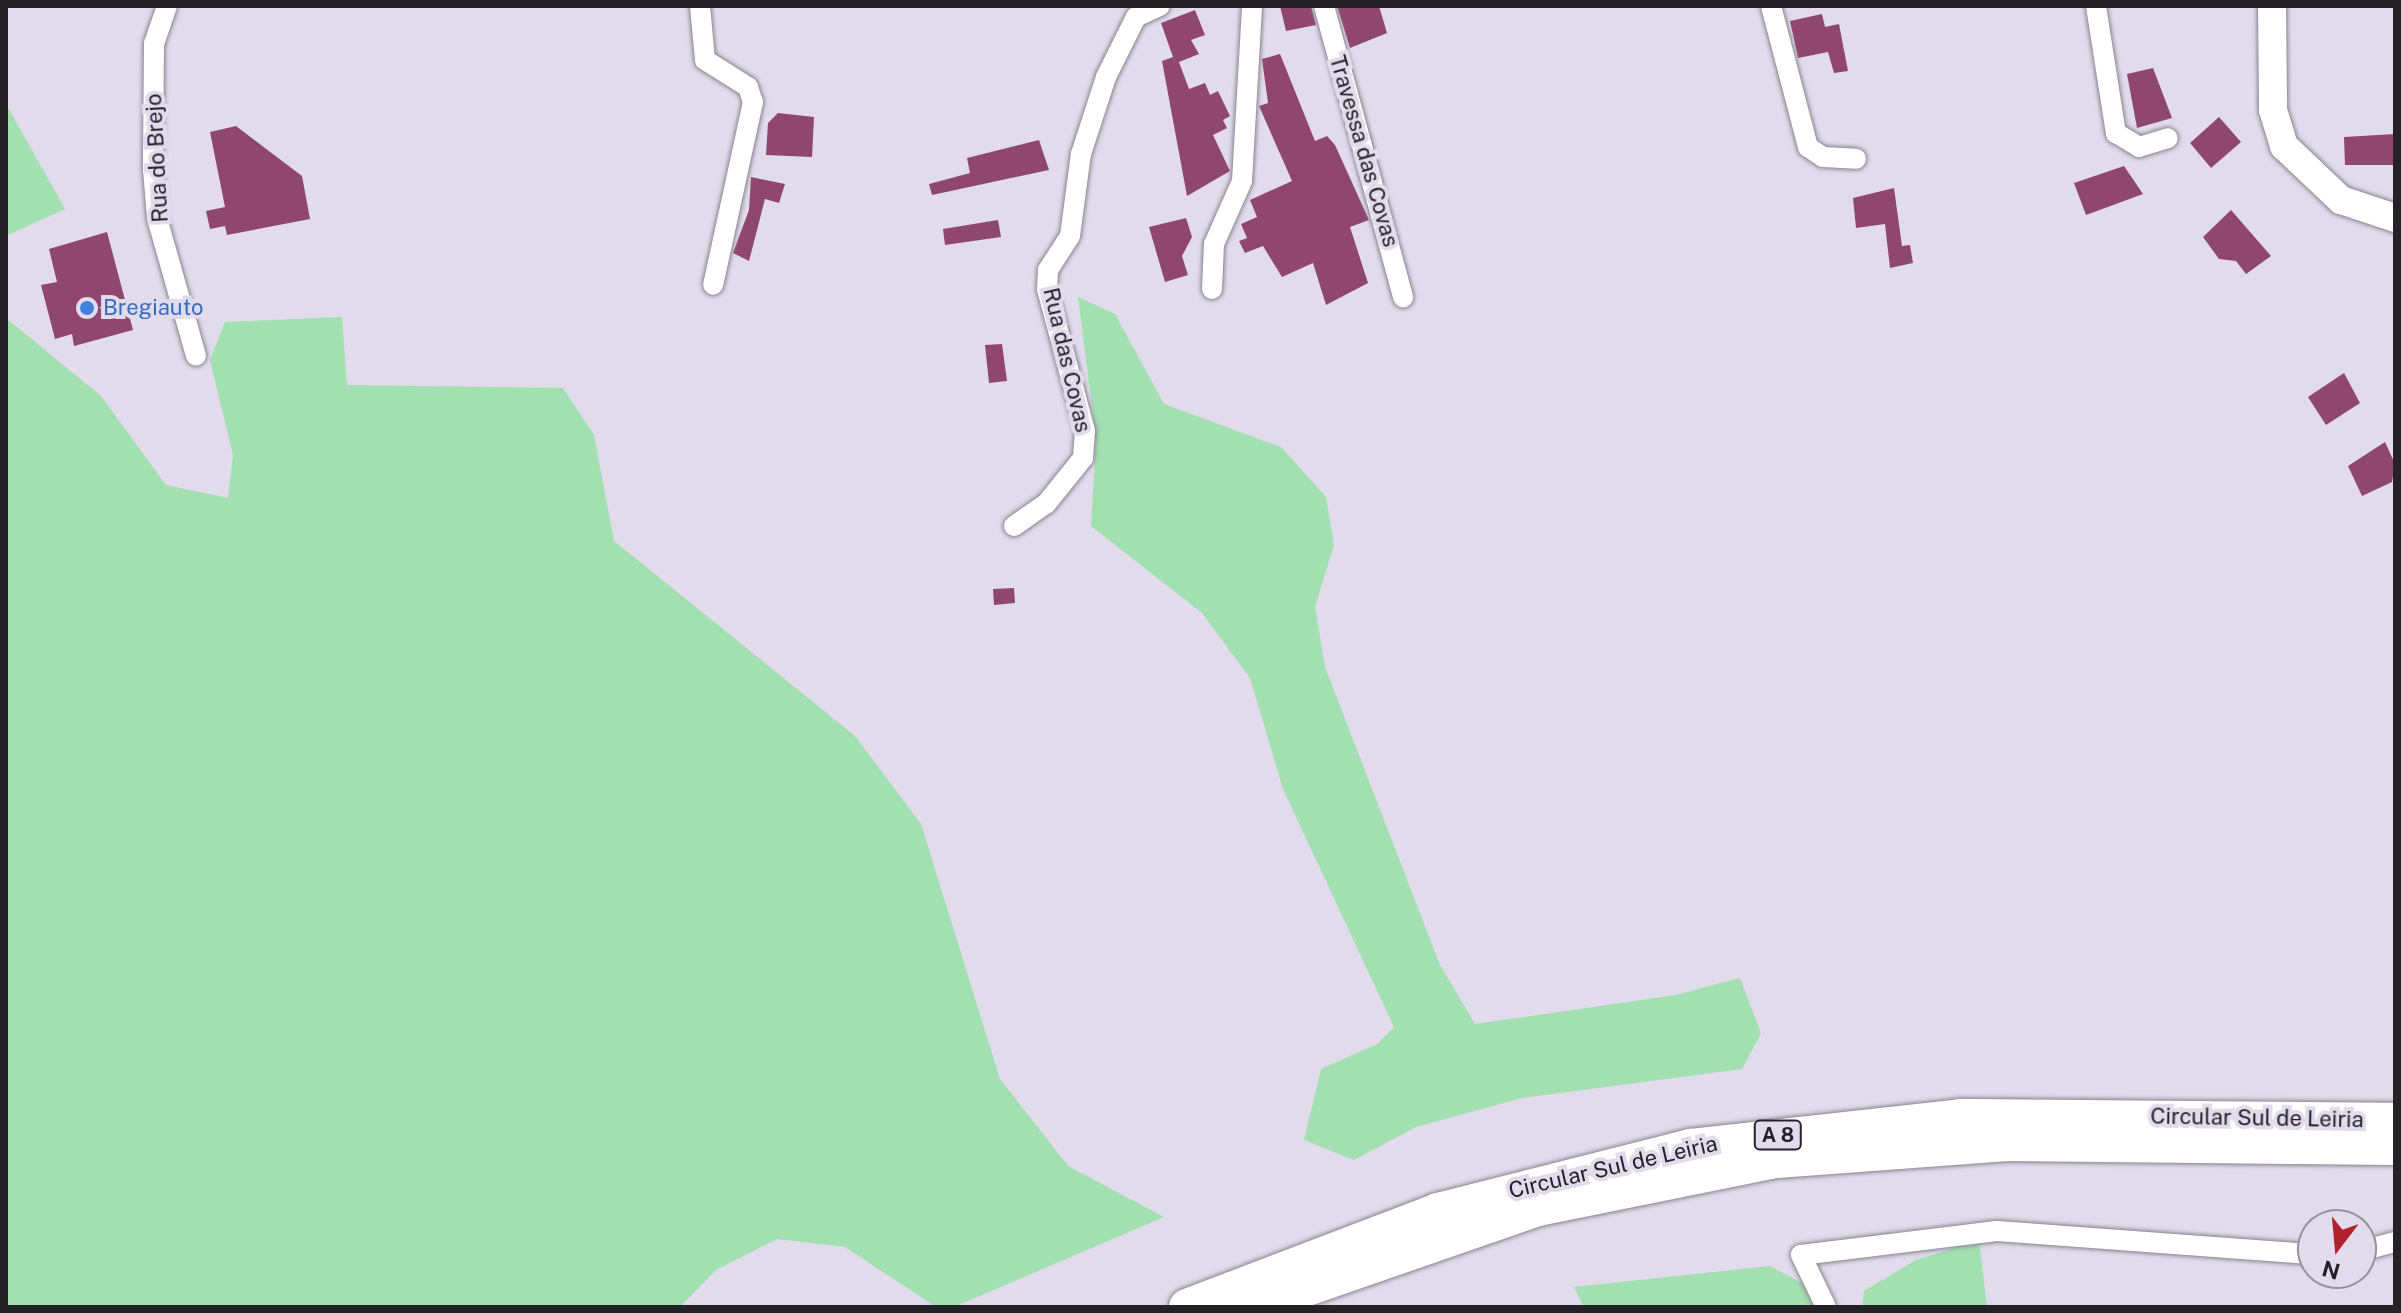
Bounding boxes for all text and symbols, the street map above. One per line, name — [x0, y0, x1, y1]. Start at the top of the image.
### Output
street label: Travessa das Covas — [1324, 52, 1404, 250]
street label: Rua do Brejo — [140, 93, 174, 223]
street label: Rua das Covas — [1037, 285, 1097, 435]
place label: Bregiauto — [103, 295, 203, 321]
marker: Bregiauto — [78, 299, 96, 317]
street label: Circular Sul de Leiria — [2150, 1103, 2364, 1133]
road number: A 8 — [1752, 1119, 1804, 1151]
street label: Circular Sul de Leiria — [1506, 1130, 1720, 1204]
north arrow — [2297, 1209, 2377, 1289]
text: N — [2319, 1255, 2343, 1285]

